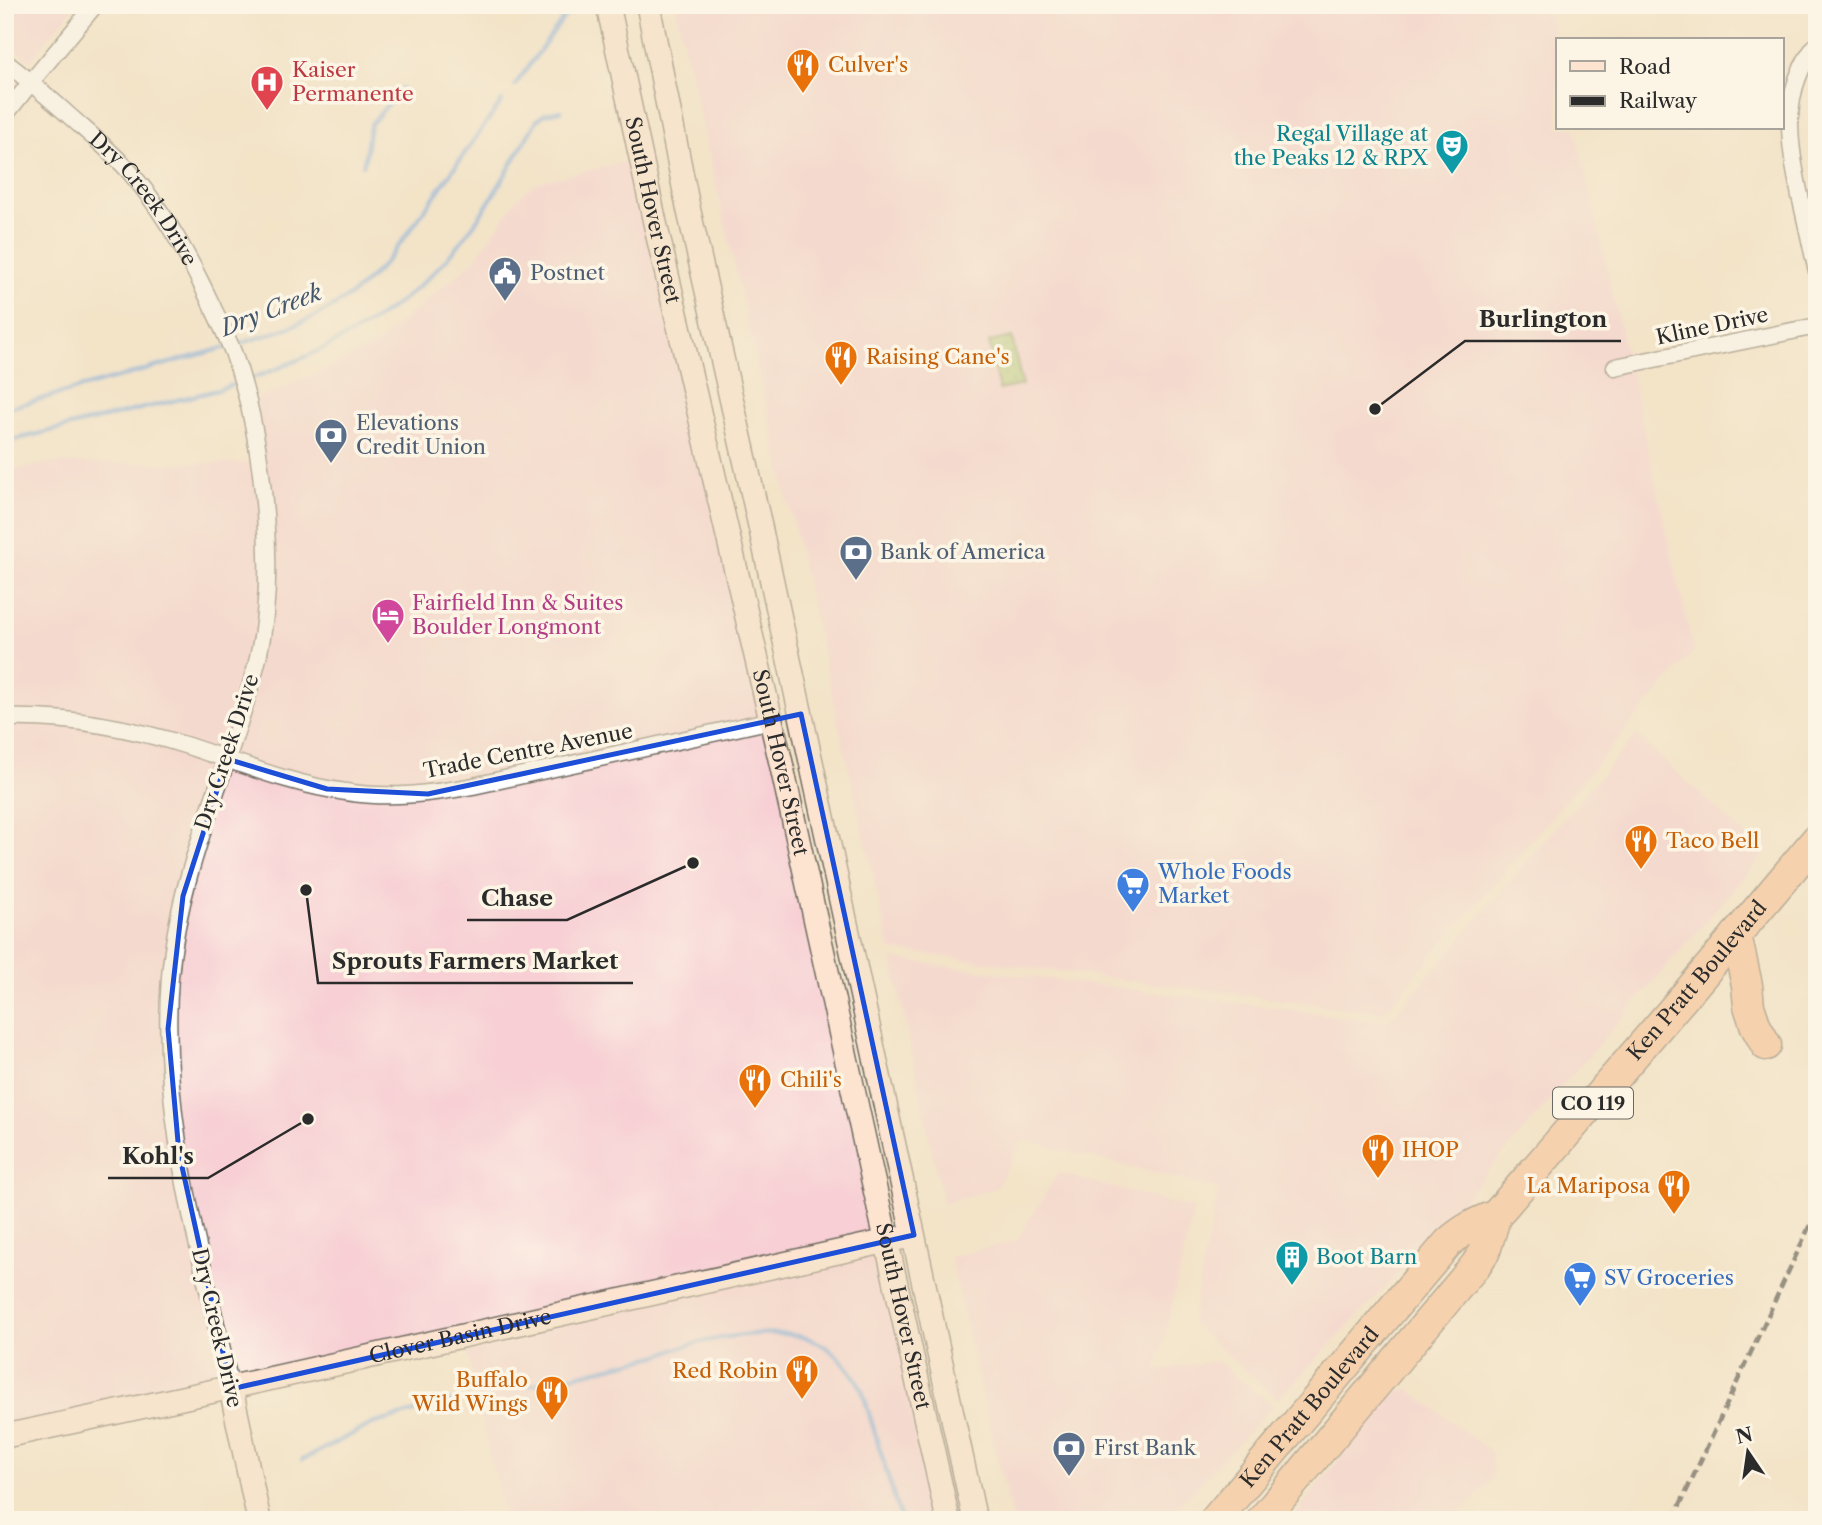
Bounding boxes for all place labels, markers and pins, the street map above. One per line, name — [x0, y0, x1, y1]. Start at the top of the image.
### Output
restaurant icon: Culver's — [784, 46, 822, 95]
place label: Culver's — [828, 52, 908, 77]
place label: Kaiser Permanente — [292, 57, 414, 106]
hospital icon: Kaiser Permanente — [248, 63, 286, 112]
place label: Regal Village at the Peaks 12 & RPX — [1234, 121, 1429, 170]
theatre icon: Regal Village at the Peaks 12 & RPX — [1433, 127, 1471, 176]
public building icon: Postnet — [486, 254, 524, 303]
place label: Postnet — [530, 260, 606, 285]
callout: Burlington — [1465, 297, 1621, 341]
restaurant icon: Raising Cane's — [822, 338, 860, 387]
place label: Raising Cane's — [866, 344, 1010, 369]
place label: Elevations Credit Union — [356, 410, 486, 459]
bank icon: Elevations Credit Union — [312, 416, 350, 465]
bank icon: Bank of America — [837, 533, 875, 582]
place label: Bank of America — [880, 539, 1046, 564]
place label: Fairfield Inn & Suites Boulder Longmont — [412, 590, 623, 639]
hotel icon: Fairfield Inn & Suites Boulder Longmont — [369, 596, 407, 645]
restaurant icon: Taco Bell — [1622, 822, 1660, 871]
place label: Taco Bell — [1666, 828, 1759, 853]
place label: Whole Foods Market — [1157, 859, 1292, 908]
supermarket icon: Whole Foods Market — [1114, 865, 1152, 914]
callout: Chase — [467, 876, 567, 920]
callout: Sprouts Farmers Market — [318, 939, 633, 983]
restaurant icon: Chili's — [736, 1061, 774, 1110]
place label: Chili's — [780, 1067, 842, 1092]
restaurant icon: IHOP — [1359, 1131, 1397, 1180]
callout: Kohl's — [108, 1134, 208, 1178]
place label: IHOP — [1402, 1137, 1459, 1162]
restaurant icon: La Mariposa — [1655, 1167, 1693, 1216]
place label: La Mariposa — [1526, 1173, 1651, 1198]
building icon: Boot Barn — [1273, 1238, 1311, 1287]
place label: Boot Barn — [1316, 1244, 1417, 1269]
supermarket icon: SV Groceries — [1561, 1259, 1599, 1308]
place label: SV Groceries — [1604, 1265, 1734, 1290]
restaurant icon: Red Robin — [783, 1352, 821, 1401]
place label: Red Robin — [672, 1358, 778, 1383]
place label: Buffalo Wild Wings — [411, 1367, 528, 1416]
restaurant icon: Buffalo Wild Wings — [533, 1373, 571, 1422]
bank icon: First Bank — [1050, 1429, 1088, 1478]
place label: First Bank — [1094, 1435, 1197, 1460]

